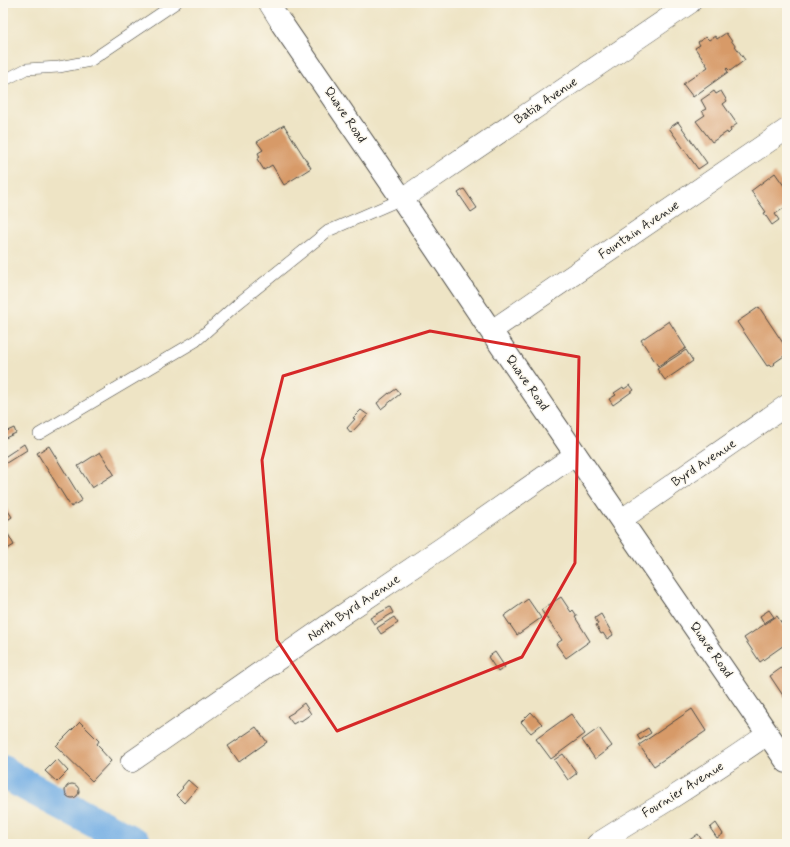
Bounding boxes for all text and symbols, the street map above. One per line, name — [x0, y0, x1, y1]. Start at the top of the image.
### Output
street label: Batia Avenue — [511, 74, 581, 128]
street label: Quave Road — [320, 83, 370, 147]
street label: Fountain Avenue — [595, 197, 683, 263]
street label: Quave Road — [502, 352, 553, 414]
street label: Byrd Avenue — [668, 435, 740, 491]
street label: North Byrd Avenue — [304, 571, 404, 645]
street label: Quave Road — [686, 619, 737, 681]
street label: Fournier Avenue — [639, 758, 727, 822]

